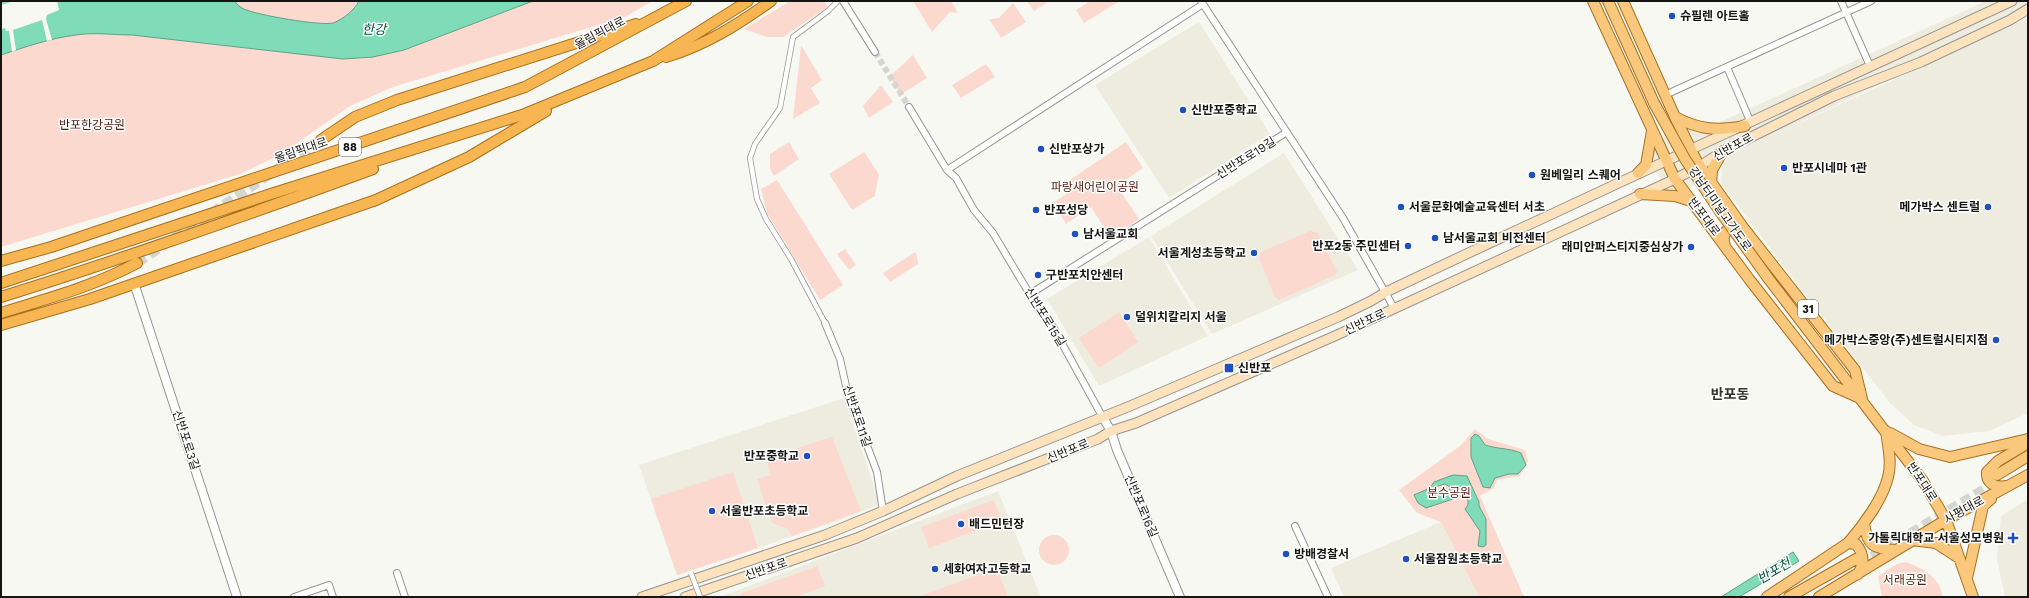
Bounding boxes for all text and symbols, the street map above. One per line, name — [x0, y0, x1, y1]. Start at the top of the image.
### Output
place label: 슈필렌 아트홀 — [1680, 9, 1750, 23]
marker: 슈필렌 아트홀 — [1667, 11, 1677, 21]
street label: 올림픽대로 — [572, 14, 628, 52]
water label: 한강 — [362, 22, 388, 37]
place label: 신반포중학교 — [1191, 103, 1257, 117]
marker: 신반포중학교 — [1178, 105, 1188, 115]
park label: 반포한강공원 — [59, 118, 125, 132]
street label: 신반포로 — [1710, 130, 1756, 164]
street label: 올림픽대로 — [273, 134, 329, 166]
street label: 신반포로19길 — [1214, 134, 1278, 182]
road number: 88 — [339, 138, 361, 156]
place label: 신반포상가 — [1049, 142, 1104, 156]
marker: 신반포상가 — [1036, 144, 1046, 154]
place label: 반포시네마 1관 — [1792, 161, 1867, 175]
marker: 반포시네마 1관 — [1779, 163, 1789, 173]
street label: 강남터미널고가도로 — [1686, 164, 1754, 254]
place label: 원베일리 스퀘어 — [1540, 168, 1621, 182]
marker: 원베일리 스퀘어 — [1527, 170, 1537, 180]
park label: 파랑새어린이공원 — [1051, 180, 1139, 194]
street label: 반포대로 — [1685, 195, 1723, 239]
place label: 서울문화예술교육센터 서초 — [1409, 200, 1545, 214]
place label: 메가박스 센트럴 — [1899, 200, 1980, 214]
marker: 서울문화예술교육센터 서초 — [1396, 202, 1406, 212]
marker: 메가박스 센트럴 — [1983, 202, 1993, 212]
place label: 반포성당 — [1044, 203, 1088, 217]
marker: 반포성당 — [1031, 205, 1041, 215]
place label: 남서울교회 — [1083, 227, 1138, 241]
marker: 남서울교회 — [1070, 229, 1080, 239]
place label: 남서울교회 비전센터 — [1443, 231, 1546, 245]
marker: 남서울교회 비전센터 — [1430, 233, 1440, 243]
place label: 반포2동 주민센터 — [1312, 239, 1400, 253]
place label: 래미안퍼스티지중심상가 — [1562, 240, 1683, 254]
marker: 반포2동 주민센터 — [1403, 241, 1413, 251]
marker: 래미안퍼스티지중심상가 — [1686, 242, 1696, 252]
place label: 서울계성초등학교 — [1158, 246, 1246, 260]
marker: 서울계성초등학교 — [1249, 248, 1259, 258]
place label: 구반포치안센터 — [1046, 268, 1123, 282]
marker: 구반포치안센터 — [1033, 270, 1043, 280]
street label: 신반포로15길 — [1021, 285, 1069, 349]
road number: 31 — [1798, 300, 1818, 318]
street label: 신반포로 — [1342, 306, 1388, 338]
place label: 덜위치칼리지 서울 — [1135, 310, 1227, 324]
marker: 덜위치칼리지 서울 — [1122, 312, 1132, 322]
place label: 메가박스중앙(주)센트럴시티지점 — [1824, 333, 1988, 347]
marker: 메가박스중앙(주)센트럴시티지점 — [1991, 335, 2001, 345]
place label: 신반포 — [1238, 361, 1271, 375]
marker: 신반포 — [1223, 362, 1235, 374]
street label: 신반포로11길 — [840, 383, 874, 449]
district label: 반포동 — [1711, 386, 1749, 402]
street label: 신반포로3길 — [170, 408, 202, 472]
street label: 신반포로 — [1045, 436, 1091, 466]
place label: 반포중학교 — [744, 449, 799, 463]
marker: 반포중학교 — [802, 451, 812, 461]
street label: 반포대로 — [1904, 460, 1940, 504]
street label: 신반포로16길 — [1121, 472, 1161, 540]
park label: 분수공원 — [1427, 486, 1471, 500]
street label: 사평대로 — [1941, 493, 1987, 527]
place label: 서울반포초등학교 — [720, 504, 808, 518]
marker: 서울반포초등학교 — [707, 506, 717, 516]
place label: 배드민턴장 — [969, 517, 1024, 531]
marker: 배드민턴장 — [956, 519, 966, 529]
place label: 가톨릭대학교 서울성모병원 — [1868, 531, 2004, 545]
marker: 가톨릭대학교 서울성모병원 — [2007, 532, 2019, 544]
place label: 방배경찰서 — [1294, 547, 1349, 561]
marker: 방배경찰서 — [1281, 549, 1291, 559]
place label: 서울잠원초등학교 — [1414, 552, 1502, 566]
marker: 서울잠원초등학교 — [1401, 554, 1411, 564]
street label: 신반포로 — [743, 555, 789, 583]
water label: 반포천 — [1755, 555, 1794, 587]
place label: 세화여자고등학교 — [943, 562, 1031, 576]
marker: 세화여자고등학교 — [930, 564, 940, 574]
park label: 서래공원 — [1883, 573, 1927, 587]

